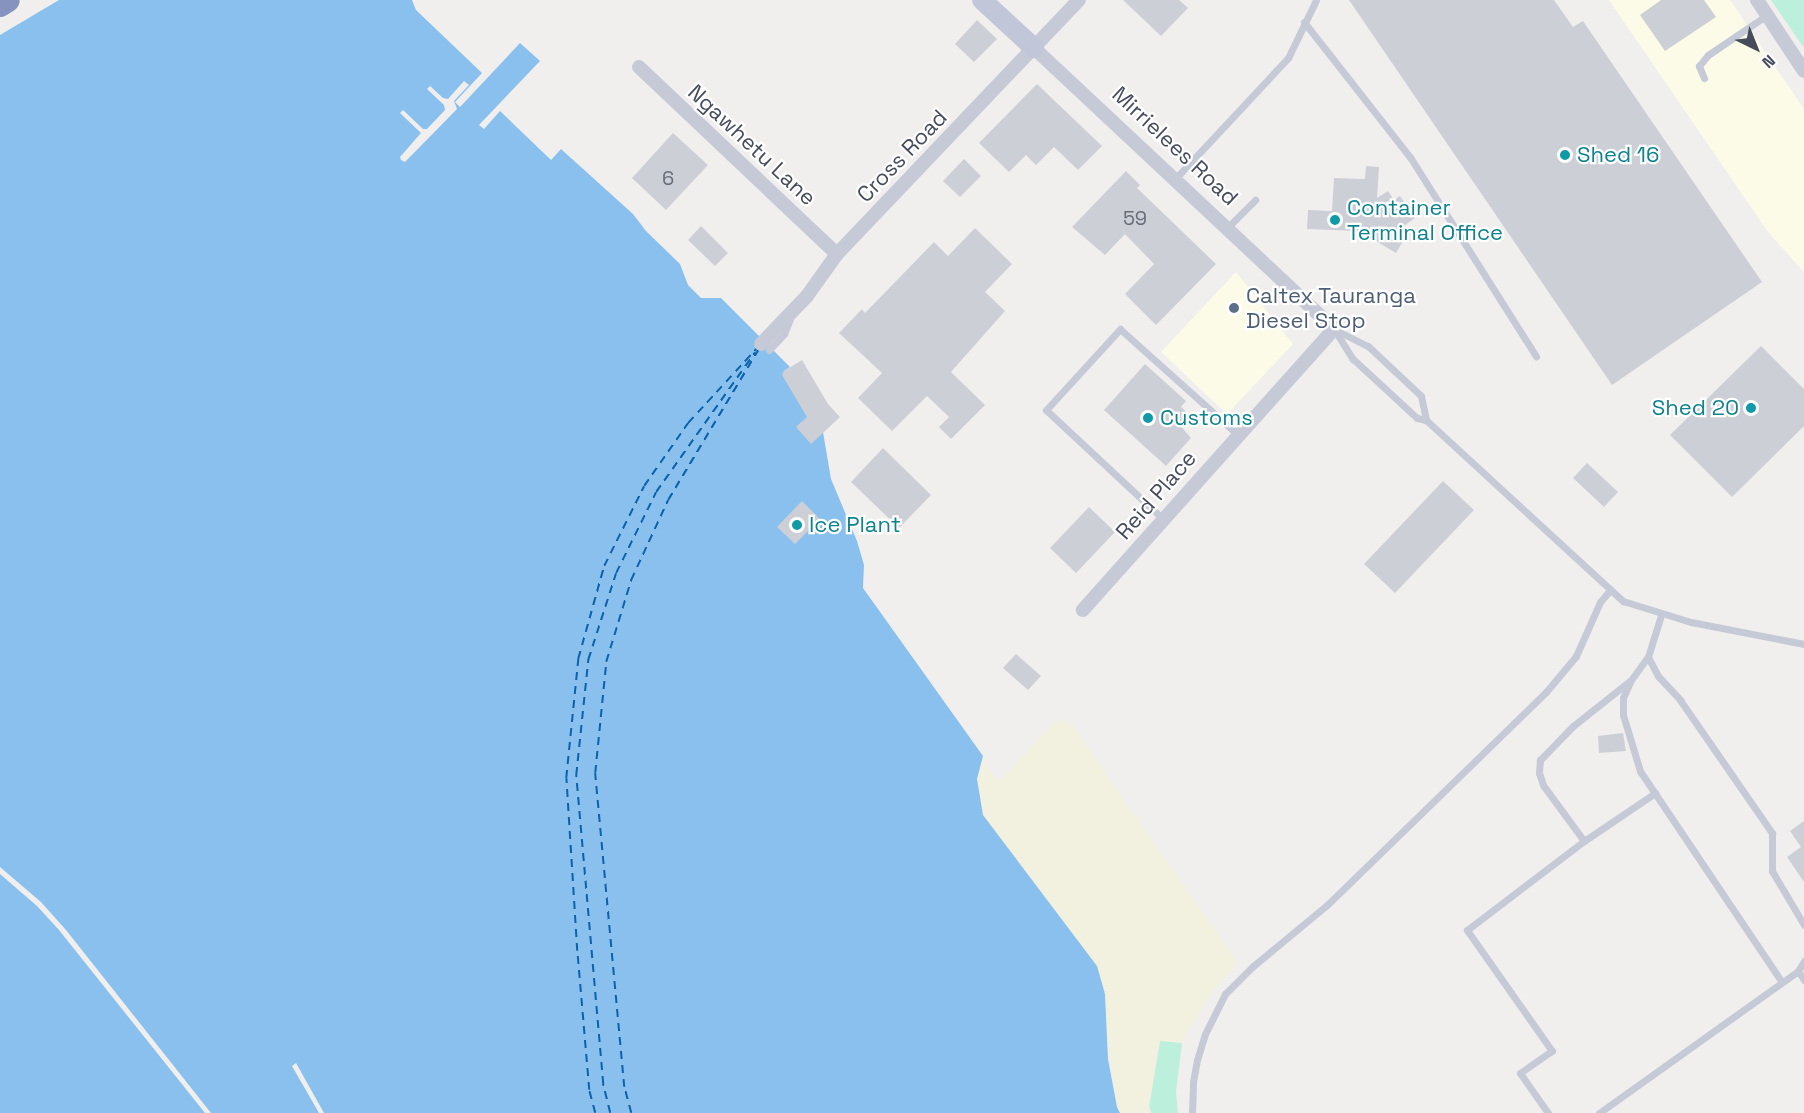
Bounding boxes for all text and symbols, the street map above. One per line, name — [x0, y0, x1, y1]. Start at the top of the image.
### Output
north arrow — [1726, 18, 1786, 78]
text: N — [1758, 50, 1780, 73]
street label: Ngawhetu Lane — [683, 79, 821, 211]
street label: Mirrielees Road — [1107, 81, 1243, 211]
street label: Cross Road — [851, 104, 953, 208]
place label: Shed 16 — [1577, 142, 1659, 168]
marker: Shed 16 — [1558, 148, 1572, 162]
house number: 6 — [662, 166, 674, 190]
place label: Container Terminal Office — [1347, 194, 1503, 246]
house number: 59 — [1123, 206, 1147, 230]
marker: Container Terminal Office — [1328, 213, 1342, 227]
place label: Caltex Tauranga Diesel Stop — [1246, 282, 1417, 334]
marker: Caltex Tauranga Diesel Stop — [1227, 301, 1241, 315]
place label: Shed 20 — [1652, 395, 1739, 421]
marker: Shed 20 — [1744, 401, 1758, 415]
place label: Customs — [1160, 405, 1253, 431]
marker: Customs — [1141, 411, 1155, 425]
street label: Reid Place — [1110, 445, 1202, 545]
place label: Ice Plant — [809, 512, 901, 538]
marker: Ice Plant — [790, 518, 804, 532]

